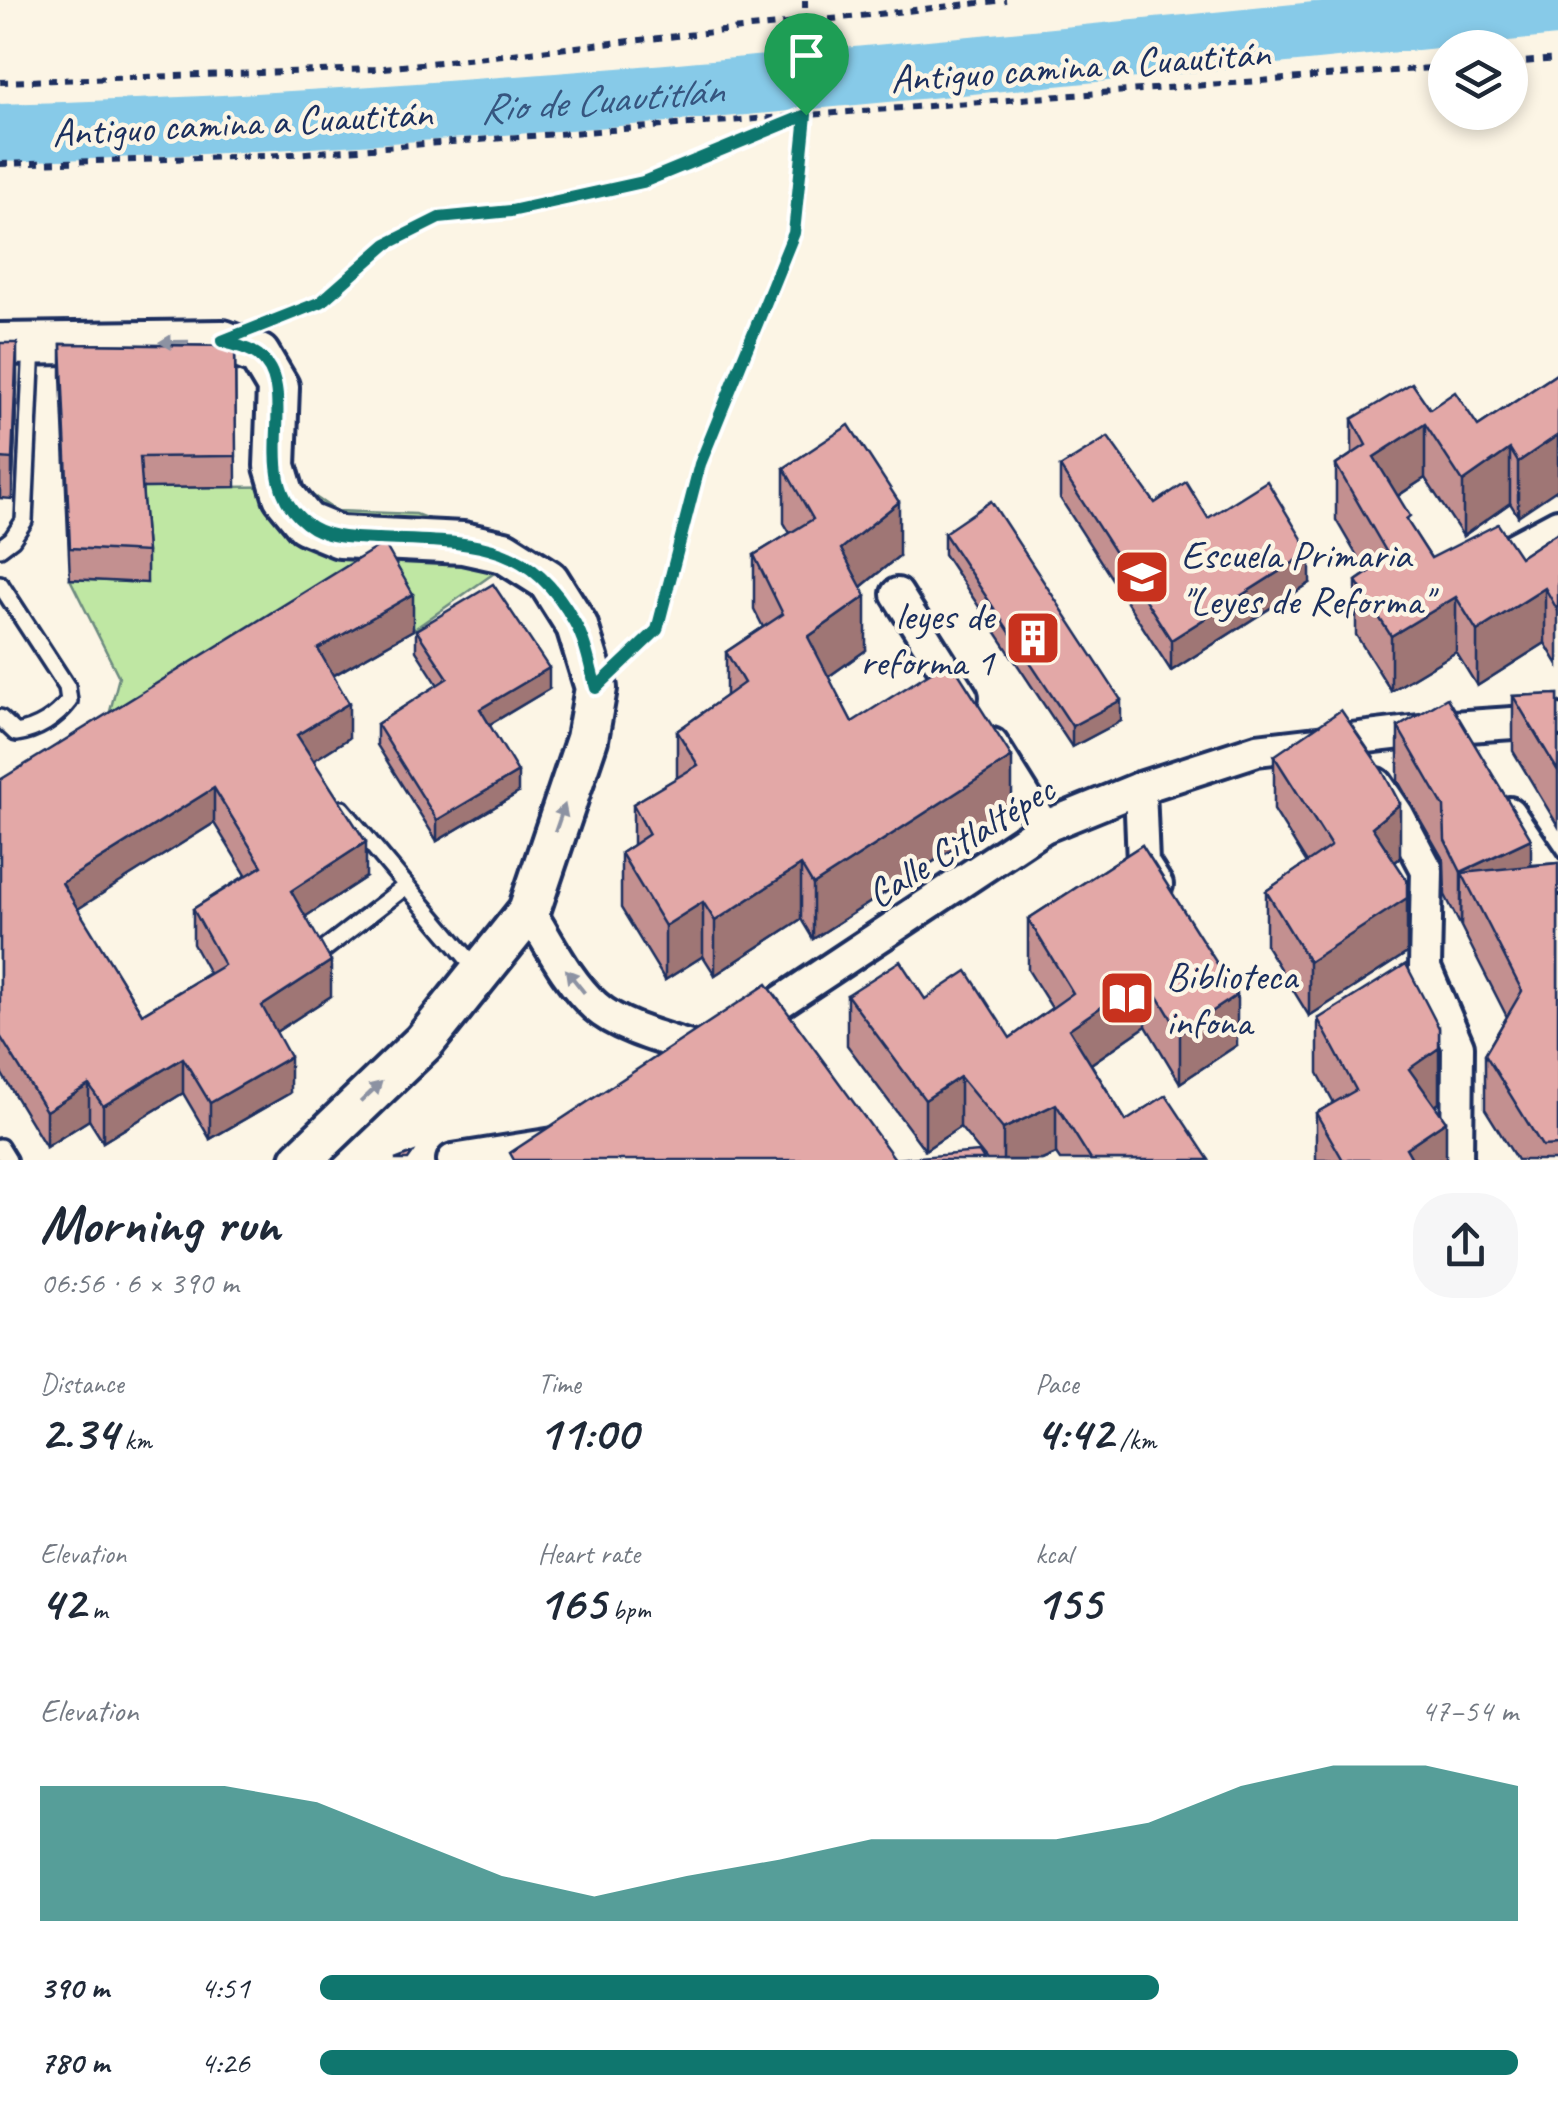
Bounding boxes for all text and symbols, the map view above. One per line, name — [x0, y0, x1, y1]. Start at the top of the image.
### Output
pin — [764, 13, 849, 116]
icon: arrive — [779, 28, 834, 83]
street label: Antiguo camina a Cuautitán — [889, 28, 1273, 104]
map controls — [1428, 30, 1528, 130]
button: layers — [1428, 30, 1528, 130]
water label: Rio de Cuautitlán — [478, 63, 728, 136]
street label: Antiguo camina a Cuautitán — [51, 88, 434, 158]
one-way arrow — [157, 334, 189, 350]
place label: Escuela Primaria "Leyes de Reforma" — [1181, 530, 1439, 626]
school or university icon: Escuela Primaria "Leyes de Reforma" — [1112, 547, 1172, 607]
place label: leyes de reforma 1 — [860, 591, 997, 687]
building icon: leyes de reforma 1 — [1003, 608, 1063, 668]
street label: Calle Citlaltépec — [857, 763, 1065, 919]
one-way arrow — [554, 803, 569, 833]
place label: Biblioteca infona — [1166, 951, 1300, 1047]
one-way arrow — [565, 968, 586, 994]
library icon: Biblioteca infona — [1097, 968, 1157, 1028]
one-way arrow — [359, 1081, 383, 1105]
text: Morning run — [40, 1189, 280, 1259]
button: share — [1413, 1193, 1518, 1298]
text: 06:56 · 6 × 390 m — [40, 1262, 238, 1303]
text: Distance — [40, 1366, 124, 1401]
text: Time — [538, 1366, 581, 1401]
text: Pace — [1035, 1366, 1078, 1401]
text: 2.34 — [40, 1401, 117, 1464]
text: 11:00 — [538, 1401, 638, 1464]
text: 4:42 — [1035, 1401, 1113, 1464]
text: km — [117, 1422, 152, 1457]
text: /km — [1113, 1422, 1156, 1457]
text: Elevation — [40, 1536, 126, 1571]
text: Heart rate — [538, 1536, 640, 1571]
text: kcal — [1035, 1536, 1072, 1571]
text: 42 — [40, 1571, 85, 1634]
text: 165 — [538, 1571, 605, 1634]
text: 155 — [1035, 1571, 1101, 1634]
text: m — [85, 1592, 107, 1627]
text: bpm — [605, 1592, 651, 1627]
text: Elevation — [40, 1690, 138, 1731]
text: 47–54 m — [1420, 1690, 1518, 1731]
text: 390 m — [40, 1967, 109, 2008]
text: 4:51 — [200, 1967, 250, 2008]
text: 780 m — [40, 2042, 109, 2083]
text: 4:26 — [200, 2042, 250, 2083]

